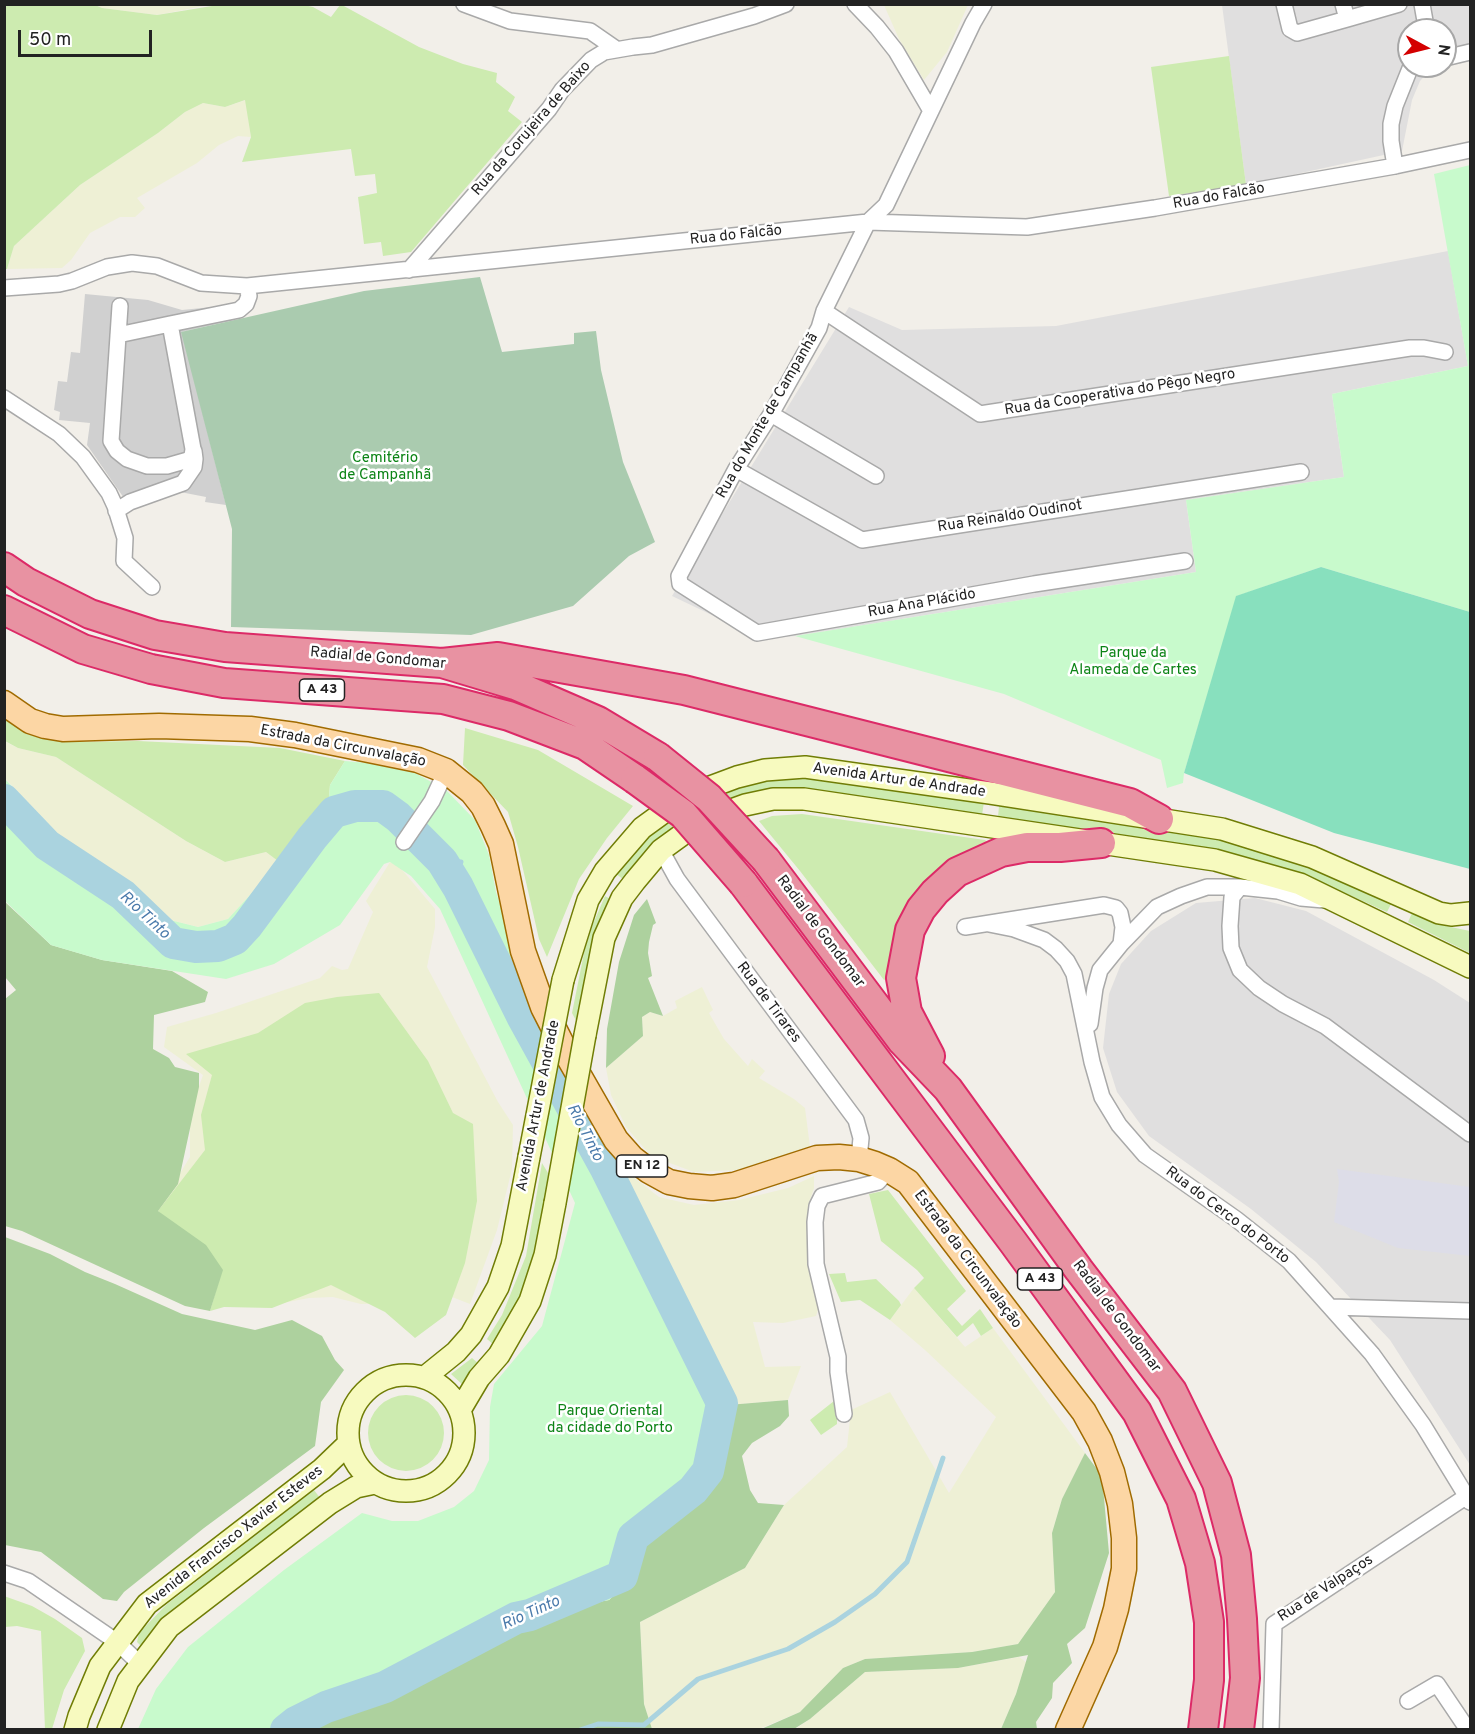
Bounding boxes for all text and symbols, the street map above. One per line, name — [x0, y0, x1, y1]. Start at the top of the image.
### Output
scale bar — [21, 18, 154, 56]
north arrow — [1397, 18, 1457, 78]
text: 50 m — [29, 29, 71, 52]
text: N — [1432, 43, 1454, 57]
street label: Rua da Corujeira de Baixo — [469, 58, 595, 200]
street label: Rua do Falcão — [1172, 180, 1266, 214]
street label: Rua do Falcão — [689, 222, 783, 250]
street label: Rua do Monte de Campanhã — [713, 330, 823, 502]
street label: Rua da Cooperativa do Pêgo Negro — [1003, 366, 1237, 420]
park label: Cemitério de Campanhã — [339, 450, 431, 485]
street label: Rua Reinaldo Oudinot — [937, 497, 1083, 537]
street label: Rua Ana Plácido — [867, 586, 977, 622]
street label: Radial de Gondomar — [309, 644, 447, 674]
park label: Parque da Alameda de Cartes — [1069, 645, 1197, 680]
road number: A 43 — [300, 679, 344, 701]
street label: Estrada da Circunvalação — [259, 722, 427, 772]
street label: Avenida Artur de Andrade — [811, 760, 987, 802]
street label: Radial de Gondomar — [772, 872, 868, 992]
water label: Rio Tinto — [115, 888, 173, 944]
street label: Rua de Tirares — [732, 959, 804, 1047]
street label: Avenida Artur de Andrade — [514, 1019, 564, 1193]
water label: Rio Tinto — [561, 1101, 607, 1165]
road number: EN 12 — [616, 1155, 668, 1177]
street label: Rua do Cerco do Porto — [1161, 1163, 1293, 1269]
street label: Estrada da Circunvalação — [909, 1187, 1025, 1333]
street label: Radial de Gondomar — [1068, 1257, 1164, 1377]
road number: A 43 — [1018, 1268, 1062, 1290]
park label: Parque Oriental da cidade do Porto — [547, 1403, 673, 1438]
street label: Avenida Francisco Xavier Esteves — [141, 1463, 327, 1613]
street label: Rua de Valpaços — [1275, 1552, 1377, 1626]
water label: Rio Tinto — [499, 1593, 563, 1635]

